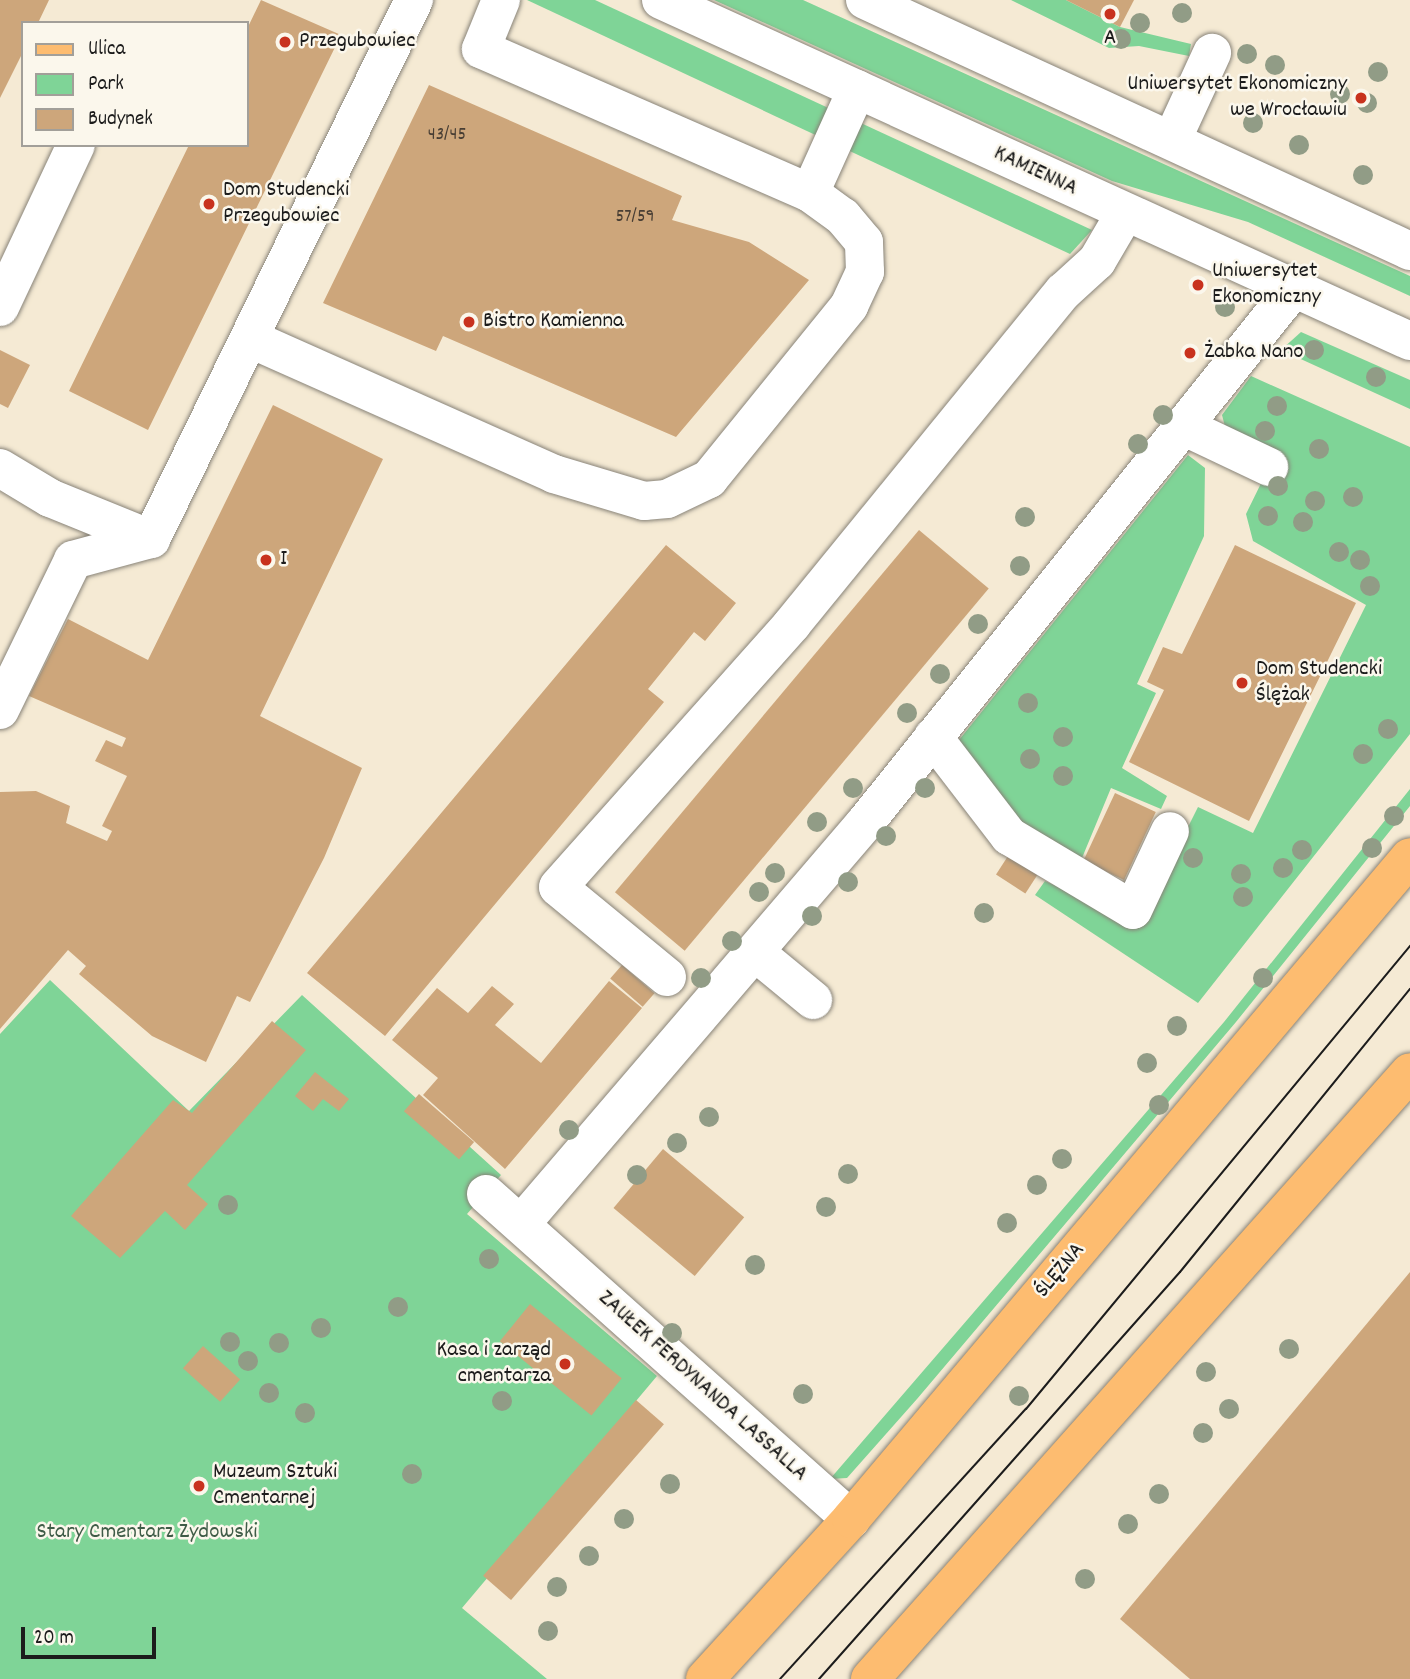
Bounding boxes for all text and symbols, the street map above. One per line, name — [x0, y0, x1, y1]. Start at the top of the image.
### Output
marker: A — [1102, 6, 1118, 22]
legend — [21, 21, 248, 147]
place label: A — [1104, 25, 1116, 53]
place label: Przegubowiec — [299, 28, 415, 56]
marker: Przegubowiec — [277, 34, 293, 50]
text: Ulica — [88, 35, 125, 65]
text: Park — [88, 70, 124, 100]
place label: Uniwersytet Ekonomiczny we Wrocławiu — [1127, 71, 1347, 125]
marker: Uniwersytet Ekonomiczny we Wrocławiu — [1353, 90, 1369, 106]
text: Budynek — [88, 105, 153, 135]
house number: 43/45 — [428, 125, 466, 147]
street label: KAMIENNA — [989, 141, 1081, 203]
place label: Dom Studencki Przegubowiec — [223, 177, 349, 231]
marker: Dom Studencki Przegubowiec — [201, 196, 217, 212]
house number: 57/59 — [616, 207, 654, 229]
place label: Uniwersytet Ekonomiczny — [1212, 258, 1321, 312]
marker: Uniwersytet Ekonomiczny — [1190, 277, 1206, 293]
place label: Bistro Kamienna — [483, 308, 624, 336]
marker: Bistro Kamienna — [461, 314, 477, 330]
place label: Żabka Nano — [1204, 339, 1304, 367]
marker: Żabka Nano — [1182, 345, 1198, 361]
place label: I — [280, 546, 287, 574]
marker: I — [258, 552, 274, 568]
place label: Dom Studencki Ślężak — [1256, 656, 1382, 710]
marker: Dom Studencki Ślężak — [1234, 675, 1250, 691]
street label: ŚLĘŻNA — [1030, 1238, 1092, 1304]
street label: ZAUŁEK FERDYNANDA LASSALLA — [591, 1285, 813, 1489]
place label: Kasa i zarząd cmentarza — [437, 1337, 551, 1391]
marker: Kasa i zarząd cmentarza — [557, 1356, 573, 1372]
place label: Muzeum Sztuki Cmentarnej — [213, 1459, 337, 1513]
marker: Muzeum Sztuki Cmentarnej — [191, 1478, 207, 1494]
park label: Stary Cmentarz Żydowski — [36, 1519, 258, 1547]
scale bar — [24, 1612, 159, 1656]
text: 20 m — [34, 1624, 74, 1654]

